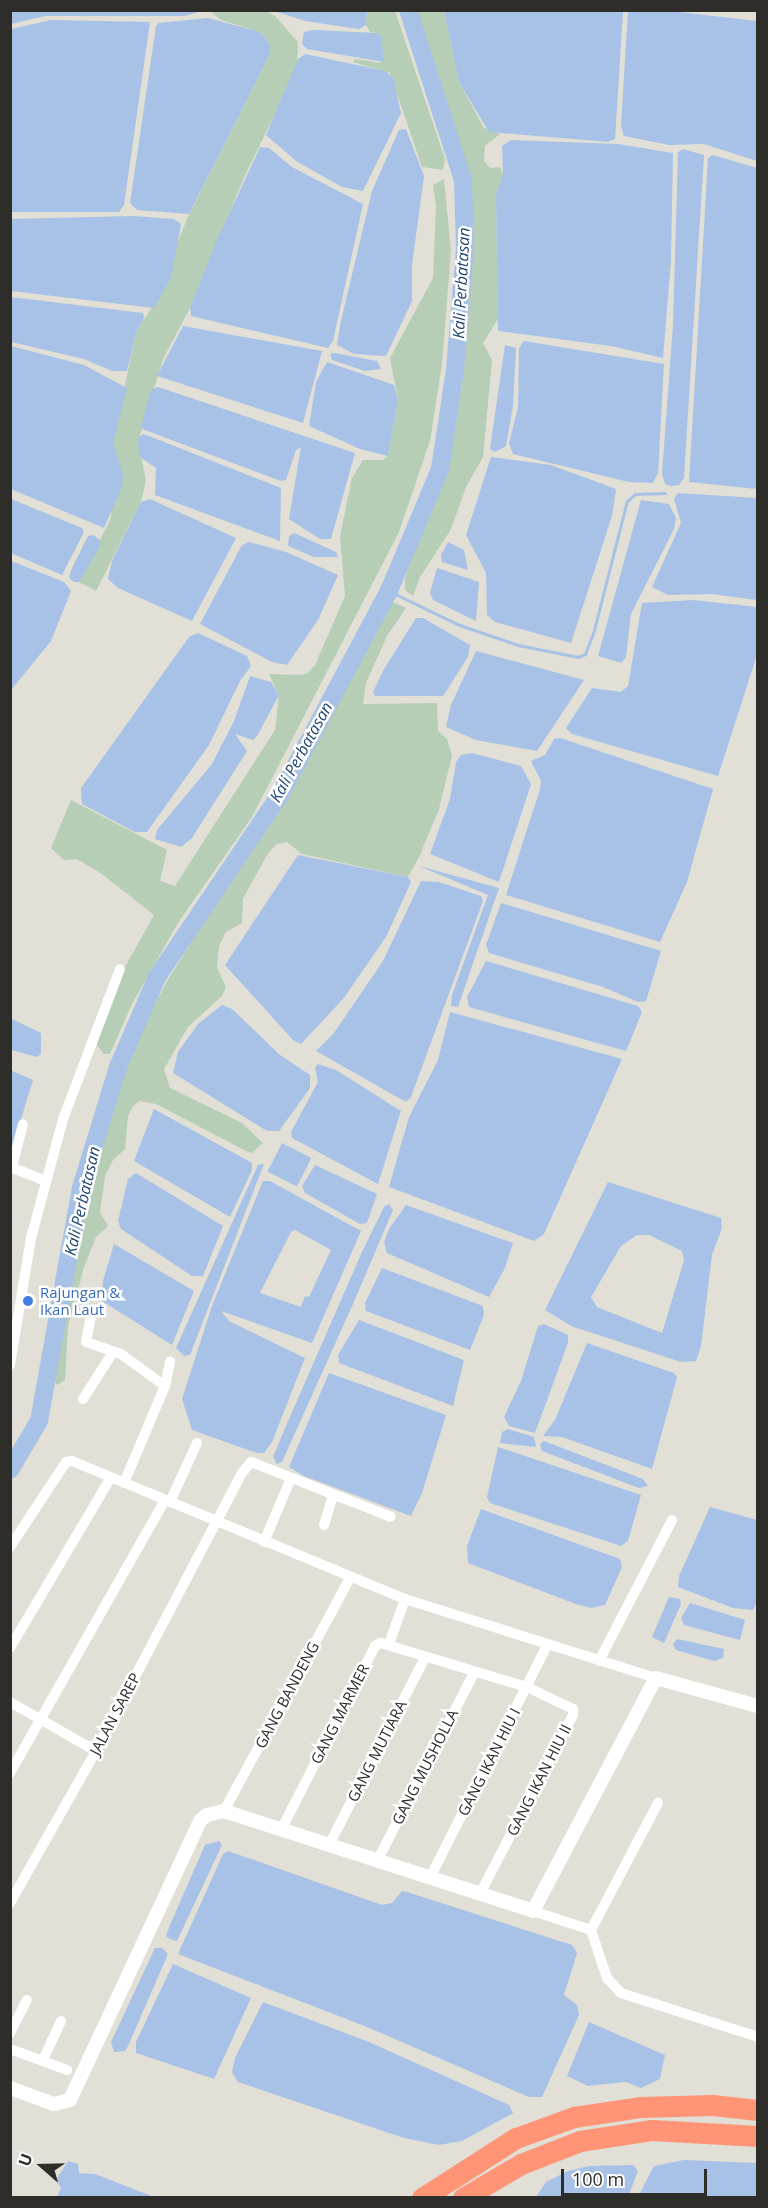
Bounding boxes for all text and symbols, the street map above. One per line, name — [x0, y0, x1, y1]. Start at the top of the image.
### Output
water label: Kali Perbatasan — [448, 227, 474, 339]
water label: Kali Perbatasan — [266, 699, 336, 805]
water label: Kali Perbatasan — [60, 1145, 104, 1257]
place label: Rajungan & Ikan Laut — [40, 1283, 120, 1318]
marker: Rajungan & Ikan Laut — [21, 1294, 35, 1308]
street label: GANG BANDENG — [251, 1639, 323, 1751]
street label: GANG MARMER — [307, 1661, 373, 1767]
street label: JALAN SAREP — [86, 1670, 144, 1758]
street label: GANG MUTIARA — [344, 1697, 410, 1805]
street label: GANG IKAN HIU I — [454, 1705, 524, 1819]
street label: GANG MUSHOLLA — [388, 1706, 462, 1828]
street label: GANG IKAN HIU II — [503, 1721, 575, 1839]
north arrow — [12, 2136, 72, 2196]
text: U — [13, 2150, 37, 2169]
scale bar — [564, 2157, 710, 2195]
text: 100 m — [572, 2167, 624, 2191]

